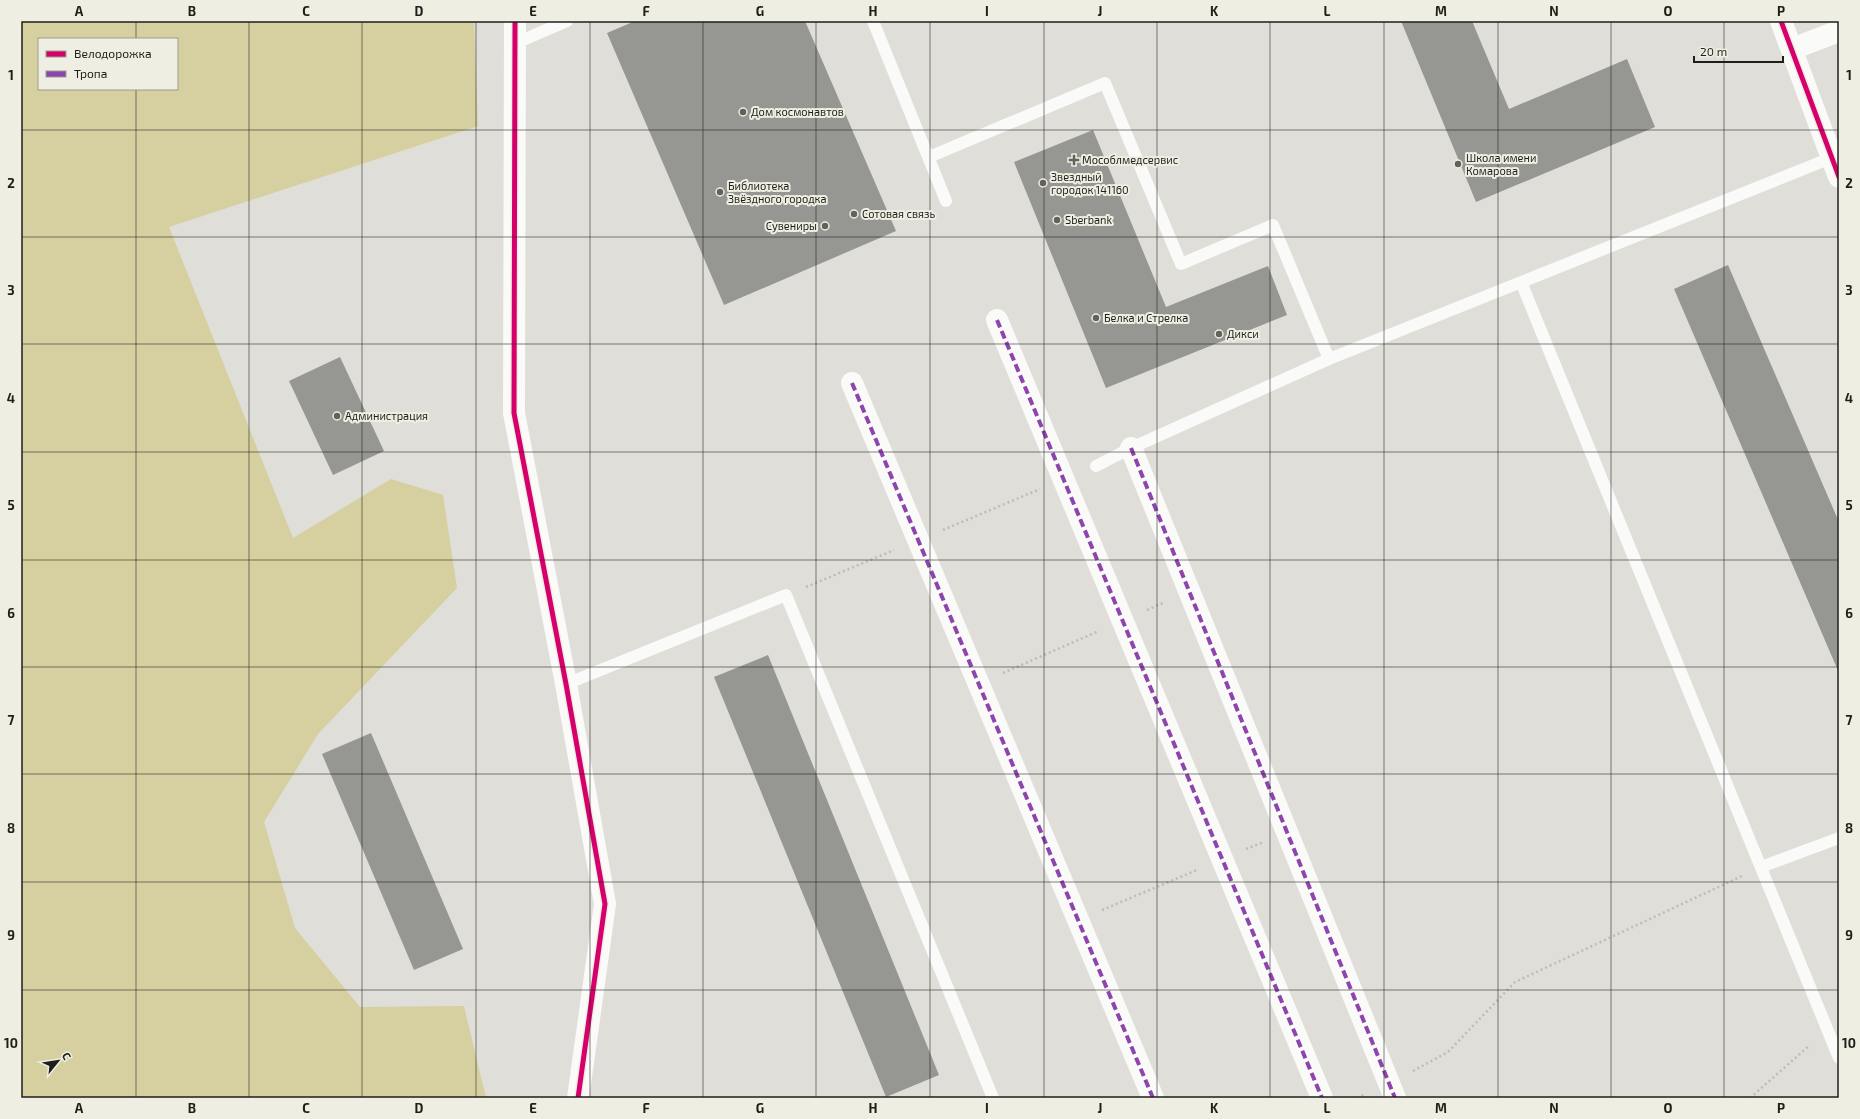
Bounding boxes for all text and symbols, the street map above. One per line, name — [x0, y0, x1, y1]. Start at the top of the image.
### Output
text: A — [75, 3, 84, 19]
text: B — [188, 3, 196, 19]
text: C — [302, 3, 310, 19]
text: D — [415, 3, 424, 19]
text: E — [529, 3, 537, 19]
text: F — [642, 3, 650, 19]
text: G — [756, 3, 764, 19]
text: H — [869, 3, 878, 19]
text: I — [985, 3, 989, 19]
text: J — [1098, 3, 1102, 19]
text: K — [1210, 3, 1219, 19]
text: L — [1324, 3, 1331, 19]
text: M — [1435, 3, 1447, 19]
text: N — [1549, 3, 1559, 19]
text: O — [1664, 3, 1673, 19]
text: P — [1777, 3, 1785, 19]
legend — [38, 38, 178, 90]
scale bar — [1694, 38, 1783, 64]
text: 20 m — [1700, 44, 1727, 58]
text: Велодорожка — [74, 46, 152, 60]
text: Тропа — [74, 66, 107, 80]
text: 1 — [8, 67, 14, 83]
text: 1 — [1846, 67, 1852, 83]
place label: Дом космонавтов — [751, 105, 844, 118]
marker: Дом космонавтов — [738, 107, 748, 117]
place label: Школа имени Комарова — [1466, 151, 1536, 177]
place label: Мособлмедсервис — [1082, 153, 1178, 166]
marker: Мособлмедсервис — [1069, 155, 1079, 165]
marker: Школа имени Комарова — [1453, 159, 1463, 169]
place label: Звездный городок 141160 — [1051, 170, 1129, 196]
text: 2 — [7, 175, 15, 191]
text: 2 — [1845, 175, 1853, 191]
marker: Звездный городок 141160 — [1038, 178, 1048, 188]
place label: Библиотека Звёздного городка — [728, 179, 827, 205]
marker: Библиотека Звёздного городка — [715, 187, 725, 197]
place label: Сотовая связь — [862, 207, 935, 220]
marker: Сотовая связь — [849, 209, 859, 219]
place label: Sberbank — [1065, 213, 1112, 226]
marker: Sberbank — [1052, 215, 1062, 225]
place label: Сувениры — [766, 219, 817, 233]
marker: Сувениры — [820, 221, 830, 231]
text: 3 — [7, 282, 15, 298]
text: 3 — [1845, 282, 1853, 298]
place label: Белка и Стрелка — [1104, 311, 1188, 324]
marker: Белка и Стрелка — [1091, 313, 1101, 323]
place label: Дикси — [1227, 327, 1259, 340]
marker: Дикси — [1214, 329, 1224, 339]
text: 4 — [7, 390, 15, 406]
text: 4 — [1845, 390, 1853, 406]
place label: Администрация — [345, 409, 428, 422]
marker: Администрация — [332, 411, 342, 421]
text: 5 — [7, 497, 15, 513]
text: 5 — [1845, 497, 1853, 513]
text: 6 — [7, 605, 15, 621]
text: 6 — [1845, 605, 1853, 621]
text: 7 — [8, 712, 15, 728]
text: 7 — [1846, 712, 1853, 728]
text: 8 — [7, 820, 15, 836]
text: 8 — [1845, 820, 1853, 836]
text: 9 — [7, 927, 15, 943]
text: 9 — [1845, 927, 1853, 943]
text: 10 — [4, 1035, 18, 1051]
text: 10 — [1842, 1035, 1856, 1051]
north arrow — [38, 1041, 78, 1081]
text: С — [60, 1050, 75, 1062]
text: A — [75, 1100, 84, 1116]
text: B — [188, 1100, 196, 1116]
text: C — [302, 1100, 310, 1116]
text: D — [415, 1100, 424, 1116]
text: E — [529, 1100, 537, 1116]
text: F — [642, 1100, 650, 1116]
text: G — [756, 1100, 764, 1116]
text: H — [869, 1100, 878, 1116]
text: I — [985, 1100, 989, 1116]
text: J — [1098, 1100, 1102, 1116]
text: K — [1210, 1100, 1219, 1116]
text: L — [1324, 1100, 1331, 1116]
text: M — [1435, 1100, 1447, 1116]
text: N — [1549, 1100, 1559, 1116]
text: O — [1664, 1100, 1673, 1116]
text: P — [1777, 1100, 1785, 1116]

